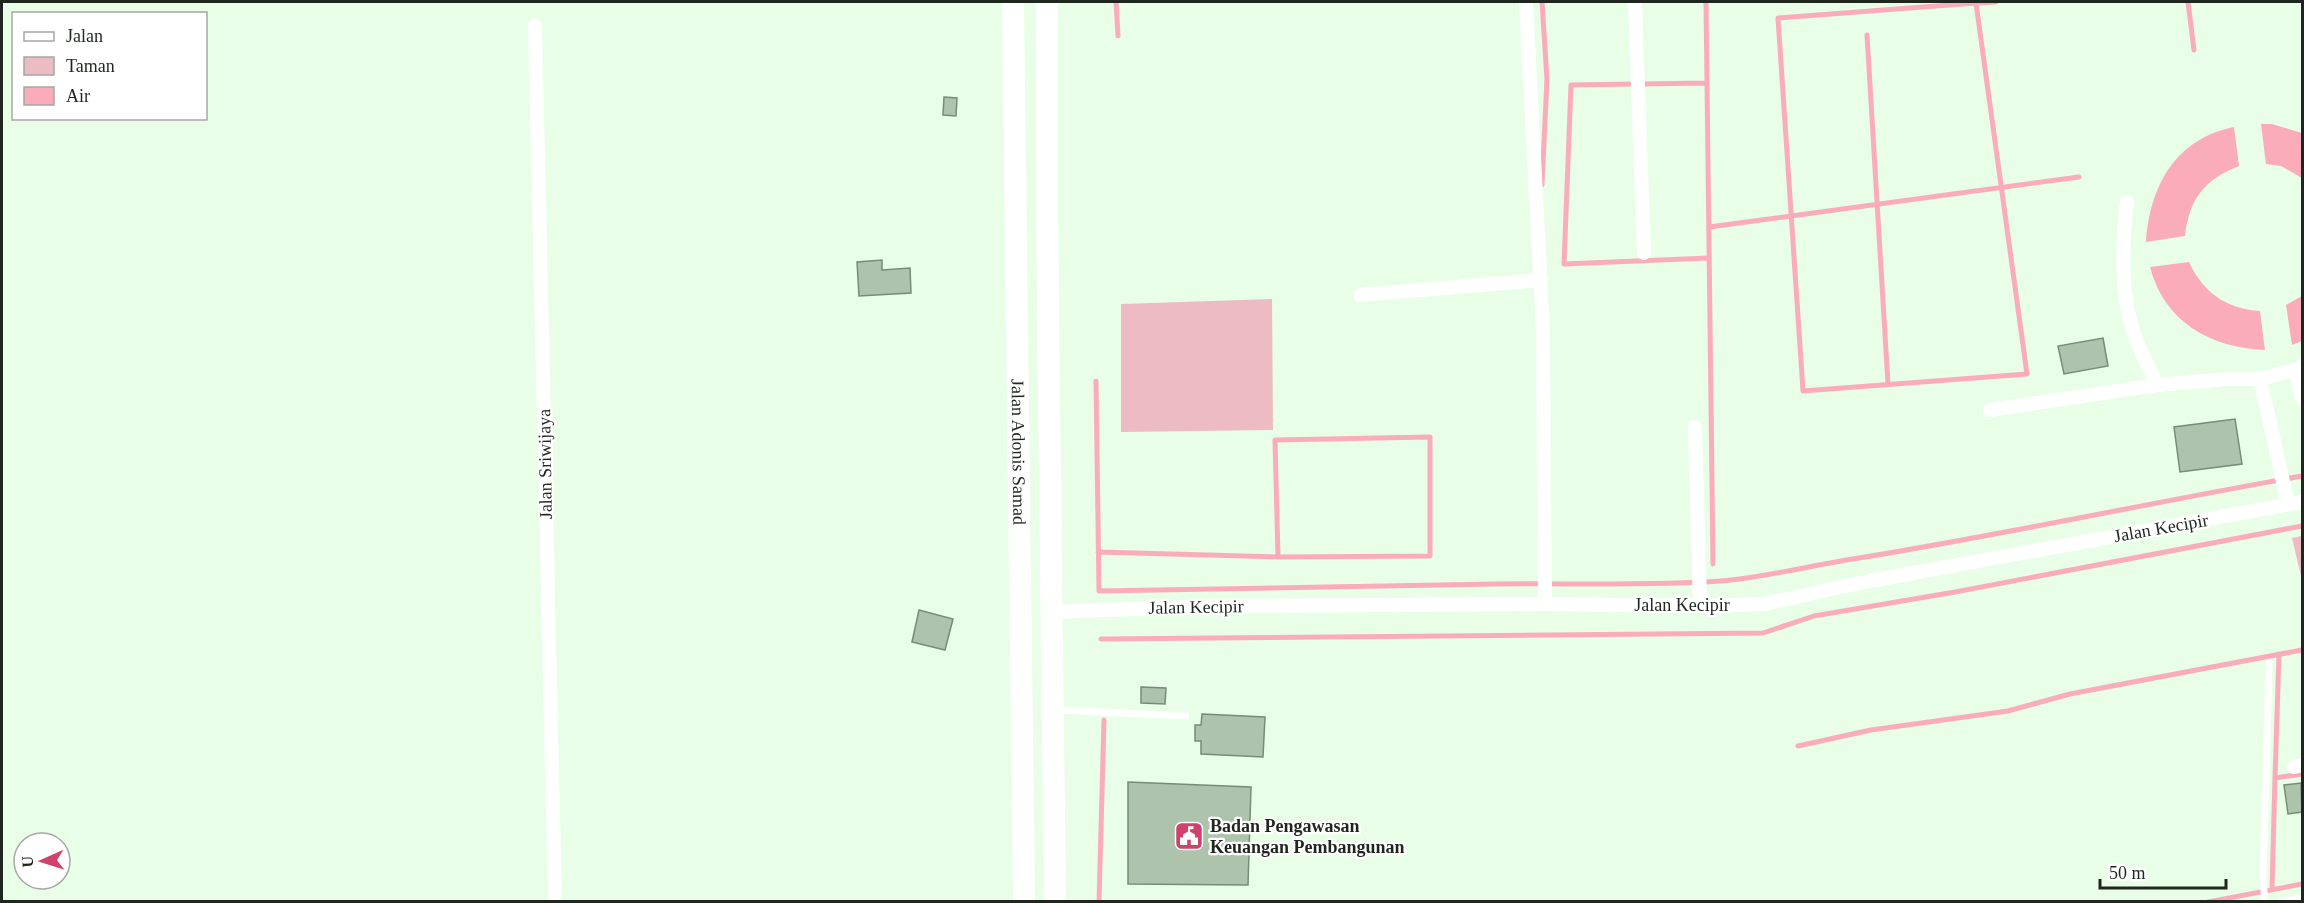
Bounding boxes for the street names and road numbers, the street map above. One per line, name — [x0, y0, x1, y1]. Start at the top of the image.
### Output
street label: Jalan Adonis Samad — [1008, 379, 1029, 525]
street label: Jalan Sriwijaya — [534, 409, 556, 519]
street label: Jalan Kecipir — [2112, 510, 2210, 546]
street label: Jalan Kecipir — [1634, 595, 1730, 615]
street label: Jalan Kecipir — [1148, 596, 1244, 618]

